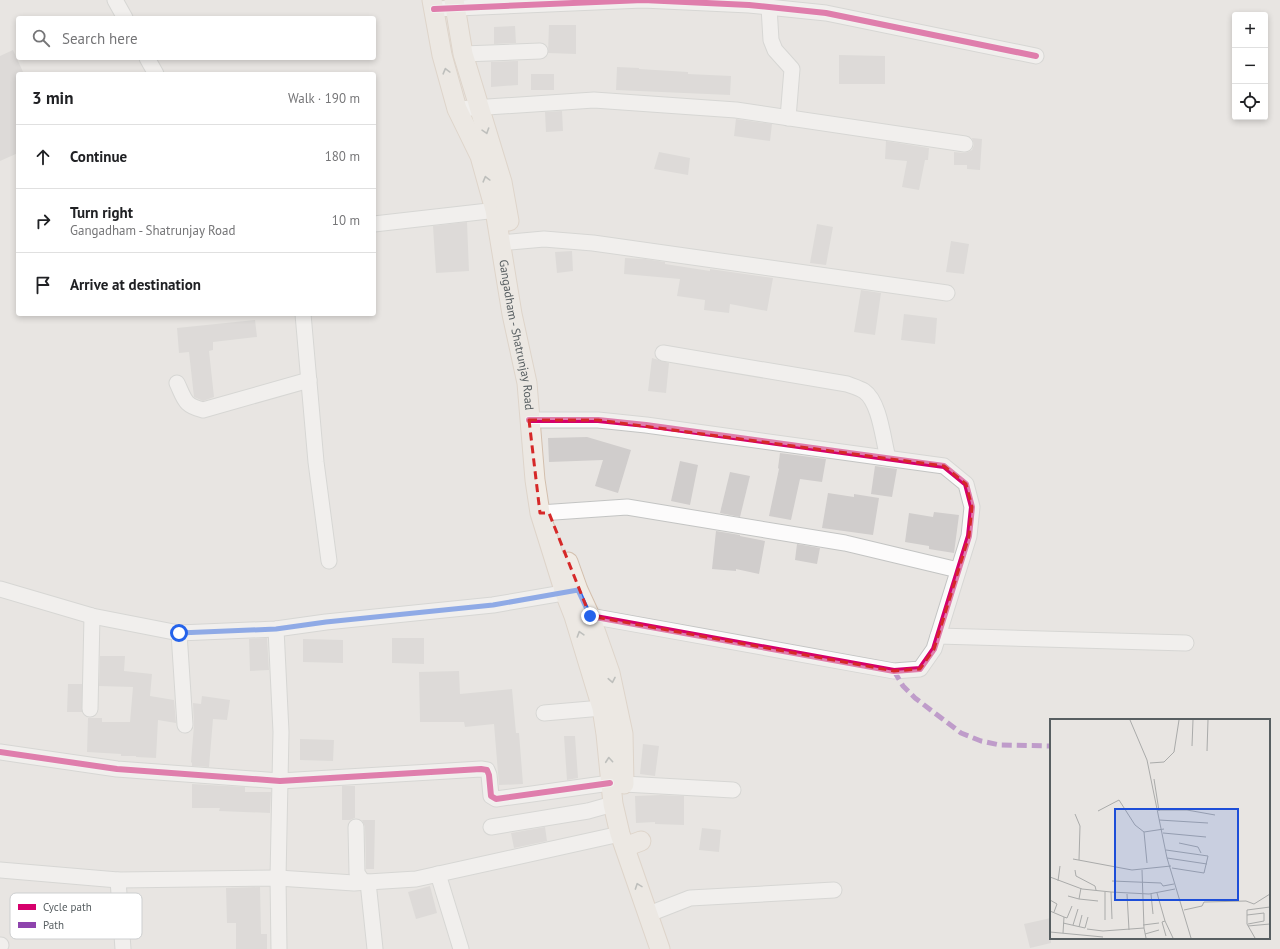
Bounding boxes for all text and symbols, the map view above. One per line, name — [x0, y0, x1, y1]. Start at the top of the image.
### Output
map controls — [1232, 12, 1268, 120]
button: + — [1232, 12, 1268, 48]
search box — [16, 16, 376, 60]
icon: search — [30, 27, 52, 49]
text: Search here — [62, 29, 138, 48]
button: − — [1232, 48, 1268, 84]
one-way arrow — [443, 68, 451, 74]
button: locate — [1232, 84, 1268, 120]
text: 3 min — [32, 87, 73, 109]
text: Walk · 190 m — [288, 90, 360, 107]
one-way arrow — [482, 128, 490, 135]
icon: ahead — [32, 146, 54, 168]
text: Continue — [70, 147, 127, 166]
text: 180 m — [325, 148, 360, 165]
one-way arrow — [483, 176, 491, 182]
text: Turn right — [70, 203, 133, 222]
icon: right — [32, 210, 54, 232]
text: 10 m — [332, 212, 360, 229]
text: Gangadham - Shatrunjay Road — [70, 222, 236, 239]
street label: Gangadham - Shatrunjay Road — [496, 258, 537, 411]
icon: arrive — [32, 274, 54, 296]
text: Arrive at destination — [70, 275, 201, 294]
route end — [581, 607, 599, 625]
route start — [170, 624, 188, 642]
one-way arrow — [576, 630, 585, 637]
one-way arrow — [607, 677, 615, 683]
inset map — [1050, 719, 1270, 939]
one-way arrow — [604, 757, 613, 763]
one-way arrow — [635, 882, 643, 889]
legend — [10, 893, 142, 939]
text: Cycle path — [43, 900, 92, 914]
text: Path — [43, 918, 64, 932]

